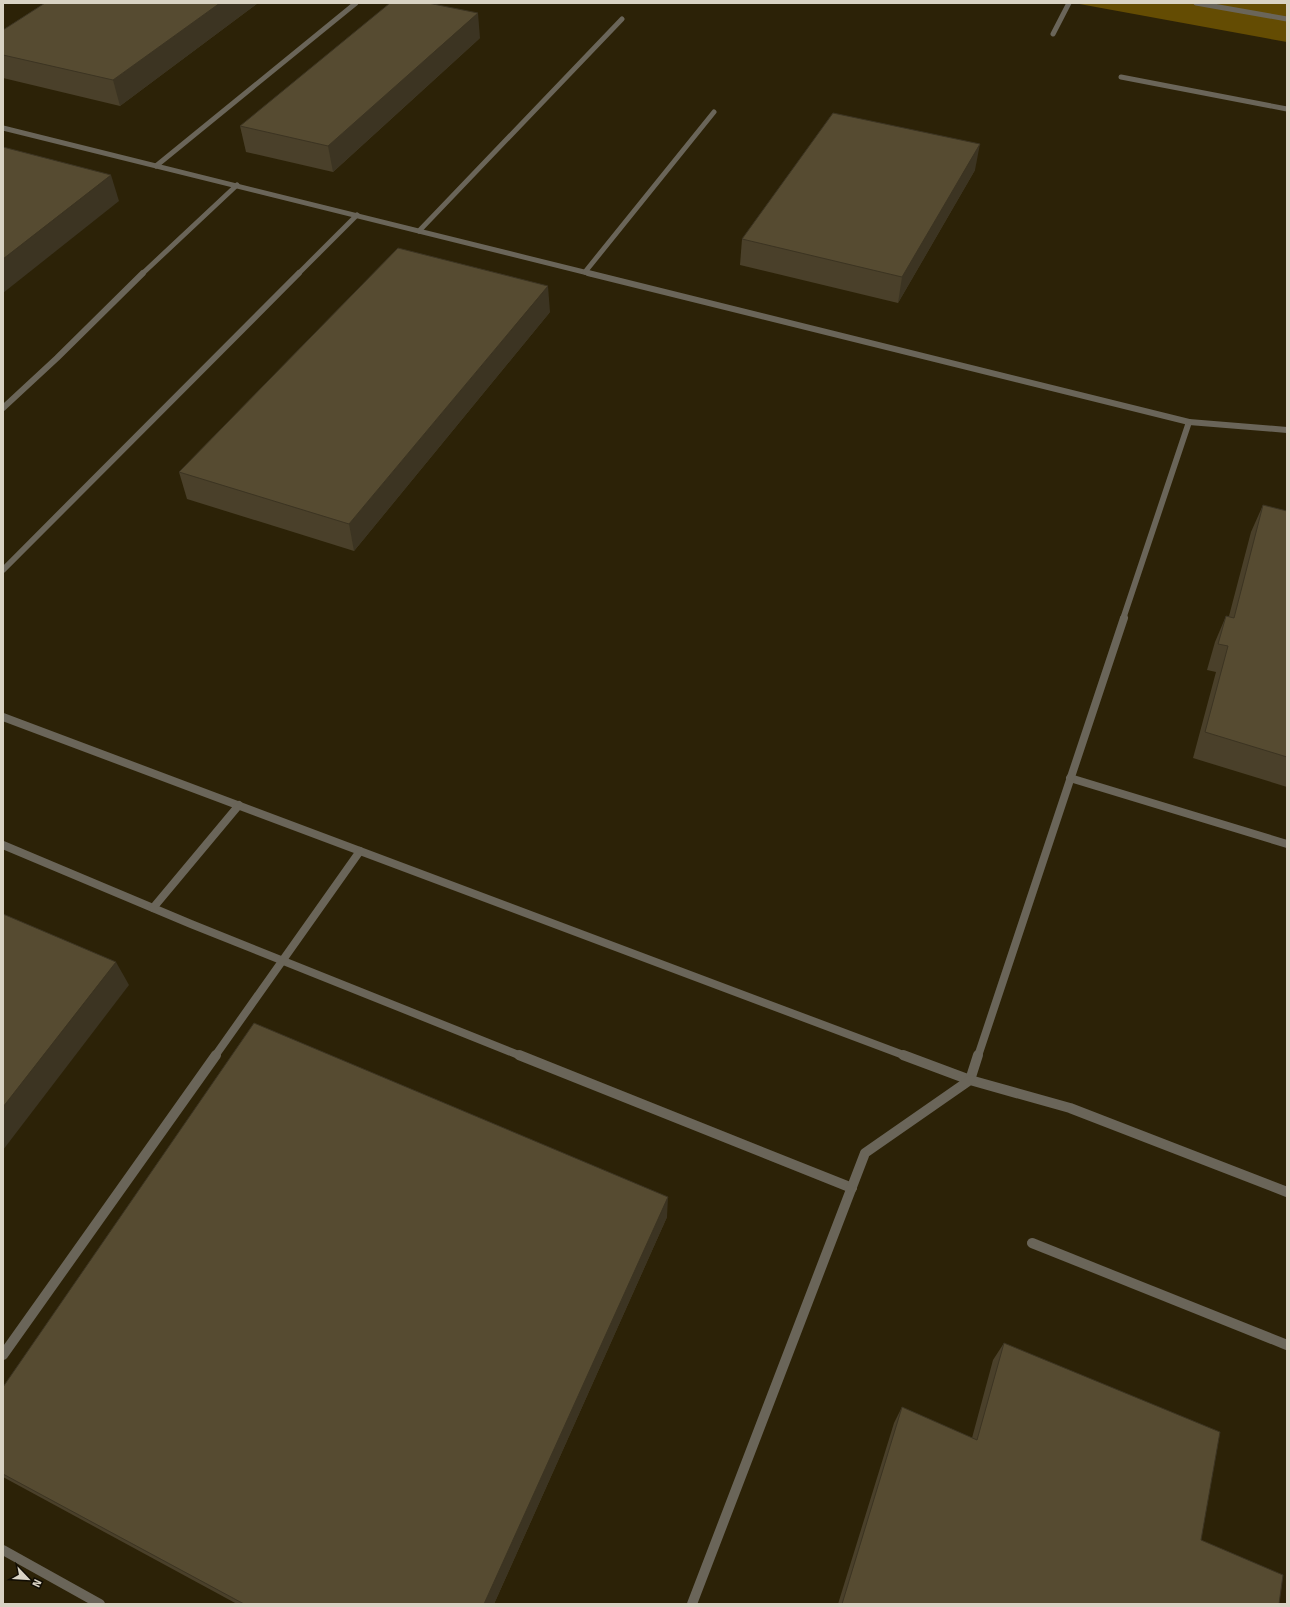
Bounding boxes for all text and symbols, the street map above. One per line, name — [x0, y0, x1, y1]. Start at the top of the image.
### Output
north arrow — [8, 1559, 48, 1599]
text: N — [29, 1577, 44, 1589]

